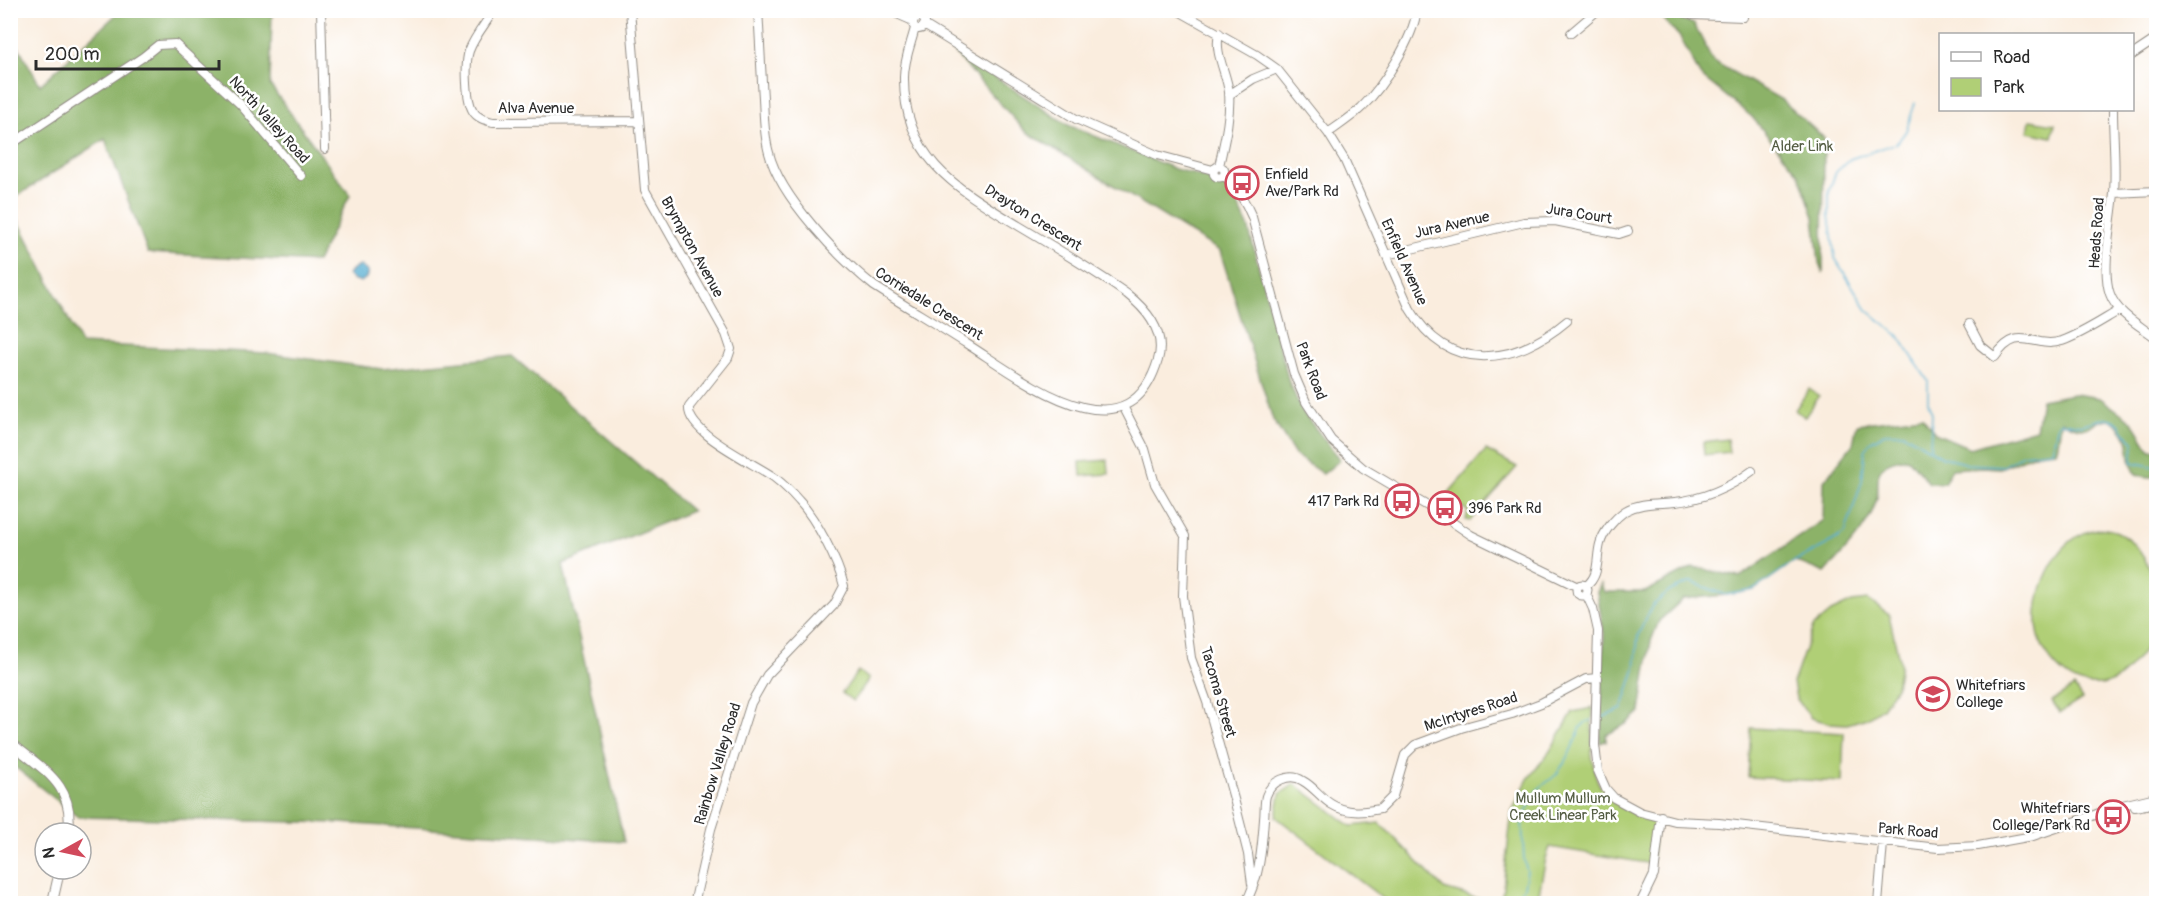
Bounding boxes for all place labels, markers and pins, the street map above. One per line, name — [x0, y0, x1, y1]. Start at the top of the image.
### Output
bus stop icon: Enfield Ave/Park Rd — [1224, 165, 1260, 201]
place label: Enfield Ave/Park Rd — [1265, 165, 1339, 201]
bus stop icon: 417 Park Rd — [1384, 483, 1420, 519]
bus stop icon: 396 Park Rd — [1427, 490, 1463, 526]
place label: 417 Park Rd — [1308, 492, 1379, 511]
place label: 396 Park Rd — [1468, 499, 1542, 518]
school or university icon: Whitefriars College — [1915, 676, 1951, 712]
place label: Whitefriars College — [1956, 676, 2026, 712]
place label: Whitefriars College/Park Rd — [1992, 799, 2090, 835]
bus stop icon: Whitefriars College/Park Rd — [2095, 799, 2131, 835]

